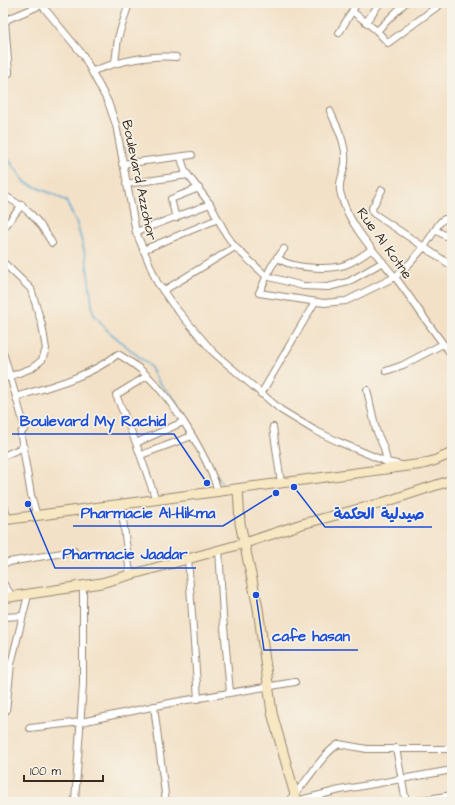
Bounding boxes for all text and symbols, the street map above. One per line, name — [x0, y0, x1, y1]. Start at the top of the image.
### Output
street label: Boulevard Azzohor — [116, 118, 162, 243]
street label: Rue Al Kotne — [352, 204, 417, 284]
callout: Boulevard My Rachid — [12, 407, 174, 434]
text: Boulevard My Rachid — [20, 411, 167, 433]
callout: Pharmacie Al-Hikma — [73, 499, 223, 526]
callout: صيدلية الحكمة — [325, 500, 432, 527]
text: Pharmacie Al-Hikma — [81, 503, 216, 524]
text: صيدلية الحكمة — [333, 504, 425, 525]
callout: Pharmacie Jaadar — [55, 541, 196, 568]
text: Pharmacie Jaadar — [63, 544, 188, 565]
callout: cafe hasan — [264, 623, 358, 650]
text: cafe hasan — [272, 626, 350, 647]
scale bar — [24, 757, 103, 783]
text: 100 m — [30, 763, 61, 780]

